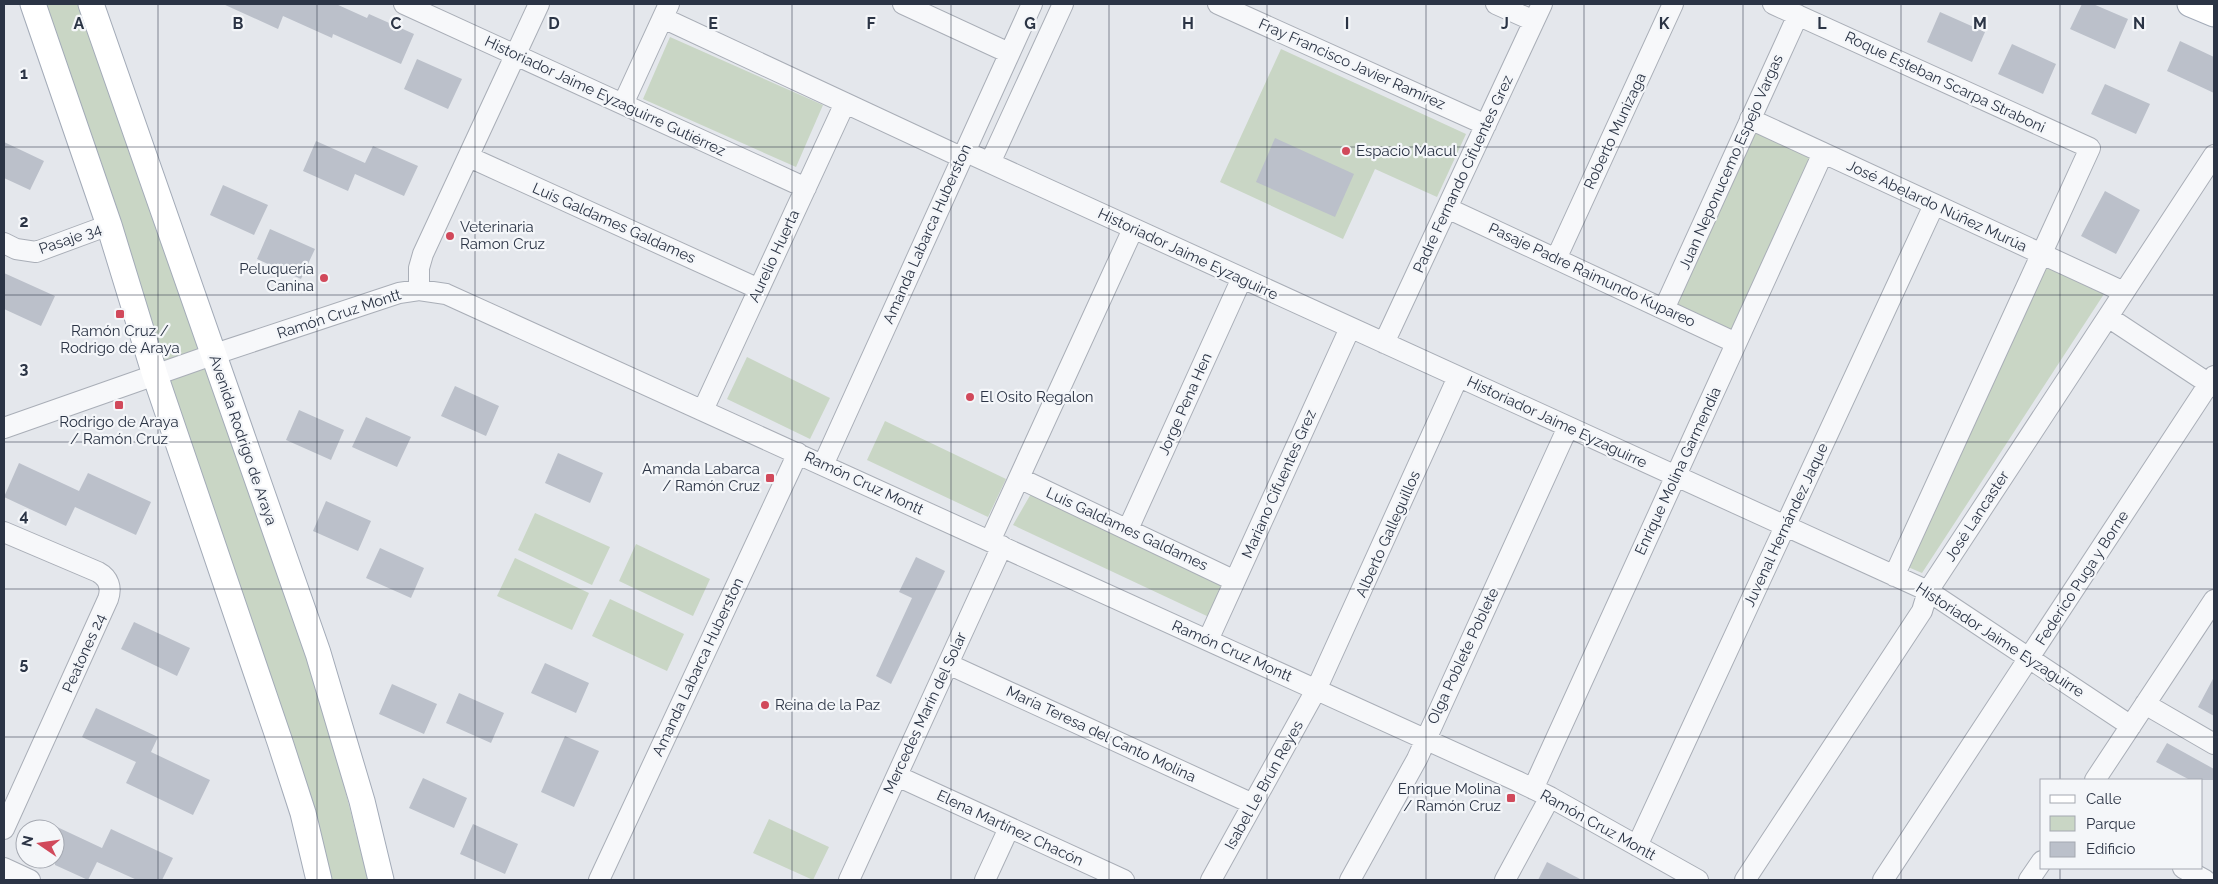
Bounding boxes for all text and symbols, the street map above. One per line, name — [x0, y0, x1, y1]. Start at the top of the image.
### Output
text: A — [74, 14, 85, 33]
text: B — [233, 14, 244, 33]
text: C — [391, 14, 402, 33]
text: D — [548, 14, 560, 33]
text: E — [708, 14, 718, 33]
text: F — [866, 14, 876, 33]
text: G — [1024, 14, 1036, 33]
text: H — [1182, 14, 1194, 33]
text: I — [1345, 14, 1349, 33]
text: J — [1501, 14, 1509, 33]
text: K — [1659, 14, 1670, 33]
text: L — [1817, 14, 1827, 33]
text: M — [1973, 14, 1987, 33]
text: N — [2133, 14, 2145, 33]
street label: Fray Francisco Javier Ramírez — [1256, 15, 1448, 113]
street label: Roque Esteban Scarpa Straboni — [1842, 28, 2048, 136]
street label: Historiador Jaime Eyzaguirre Gutiérrez — [482, 32, 728, 160]
street label: Juan Neponucemo Espejo Vargas — [1675, 52, 1787, 272]
text: 1 — [20, 64, 28, 83]
street label: Roberto Munizaga — [1580, 70, 1650, 192]
street label: Padre Fernando Cifuentes Grez — [1409, 72, 1517, 276]
street label: Amanda Labarca Huberston — [879, 141, 975, 327]
place label: Espacio Macul — [1356, 142, 1457, 160]
marker: Espacio Macul — [1340, 145, 1352, 157]
street label: José Abelardo Núñez Murúa — [1844, 156, 2030, 256]
street label: Luis Galdames Galdames — [530, 179, 698, 267]
street label: Historiador Jaime Eyzaguirre — [1095, 204, 1281, 304]
street label: Aurelio Huerta — [745, 207, 803, 305]
text: 2 — [19, 212, 29, 231]
place label: Veterinaria Ramon Cruz — [460, 218, 545, 253]
street label: Pasaje Padre Raimundo Kupareo — [1486, 219, 1698, 331]
street label: Pasaje 34 — [36, 220, 104, 258]
marker: Veterinaria Ramon Cruz — [444, 230, 456, 242]
place label: Peluquería Canina — [239, 260, 314, 295]
marker: Peluquería Canina — [318, 272, 330, 284]
street label: Ramón Cruz Montt — [275, 285, 403, 343]
marker: Ramón Cruz / Rodrigo de Araya — [114, 308, 126, 320]
place label: Ramón Cruz / Rodrigo de Araya — [60, 322, 180, 357]
street label: Jorge Pena Hen — [1154, 350, 1216, 458]
street label: Avenida Rodrigo de Araya — [205, 353, 281, 527]
text: 3 — [20, 359, 29, 378]
street label: Historiador Jaime Eyzaguirre — [1464, 372, 1650, 472]
street label: Enrique Molina Garmendia — [1631, 384, 1725, 558]
place label: El Osito Regalon — [980, 388, 1094, 406]
marker: El Osito Regalon — [964, 391, 976, 403]
marker: Rodrigo de Araya / Ramón Cruz — [113, 399, 125, 411]
street label: Mariano Cifuentes Grez — [1238, 407, 1320, 561]
place label: Rodrigo de Araya / Ramón Cruz — [59, 413, 179, 448]
street label: Juvenal Hernández Jaque — [1740, 440, 1832, 610]
street label: Ramón Cruz Montt — [802, 447, 926, 519]
place label: Amanda Labarca / Ramón Cruz — [642, 460, 760, 495]
street label: José Lancaster — [1941, 467, 2013, 565]
street label: Alberto Galleguillos — [1352, 468, 1424, 600]
marker: Amanda Labarca / Ramón Cruz — [764, 472, 776, 484]
street label: Luis Galdames Galdames — [1043, 484, 1211, 574]
text: 4 — [19, 506, 29, 525]
street label: Federico Puga y Borne — [2032, 507, 2132, 649]
street label: Amanda Labarca Huberston — [649, 575, 747, 759]
street label: Historiador Jaime Eyzaguirre — [1913, 579, 2088, 701]
street label: Olga Poblete Poblete — [1424, 585, 1503, 727]
street label: Peatones 24 — [59, 611, 109, 695]
street label: Ramón Cruz Montt — [1169, 616, 1295, 686]
street label: Mercedes Marín del Solar — [880, 629, 971, 797]
text: 5 — [20, 654, 29, 673]
street label: María Teresa del Canto Molina — [1003, 682, 1199, 786]
place label: Reina de la Paz — [775, 696, 880, 714]
marker: Reina de la Paz — [759, 699, 771, 711]
street label: Isabel Le Brun Reyes — [1221, 717, 1307, 853]
legend — [2040, 779, 2203, 869]
place label: Enrique Molina / Ramón Cruz — [1398, 780, 1501, 815]
street label: Elena Martínez Chacón — [934, 786, 1086, 870]
street label: Ramón Cruz Montt — [1537, 786, 1659, 864]
text: Calle — [2086, 790, 2122, 808]
marker: Enrique Molina / Ramón Cruz — [1505, 792, 1517, 804]
text: Parque — [2086, 815, 2136, 833]
north arrow — [15, 819, 65, 869]
text: N — [18, 834, 36, 848]
text: Edificio — [2086, 840, 2136, 858]

